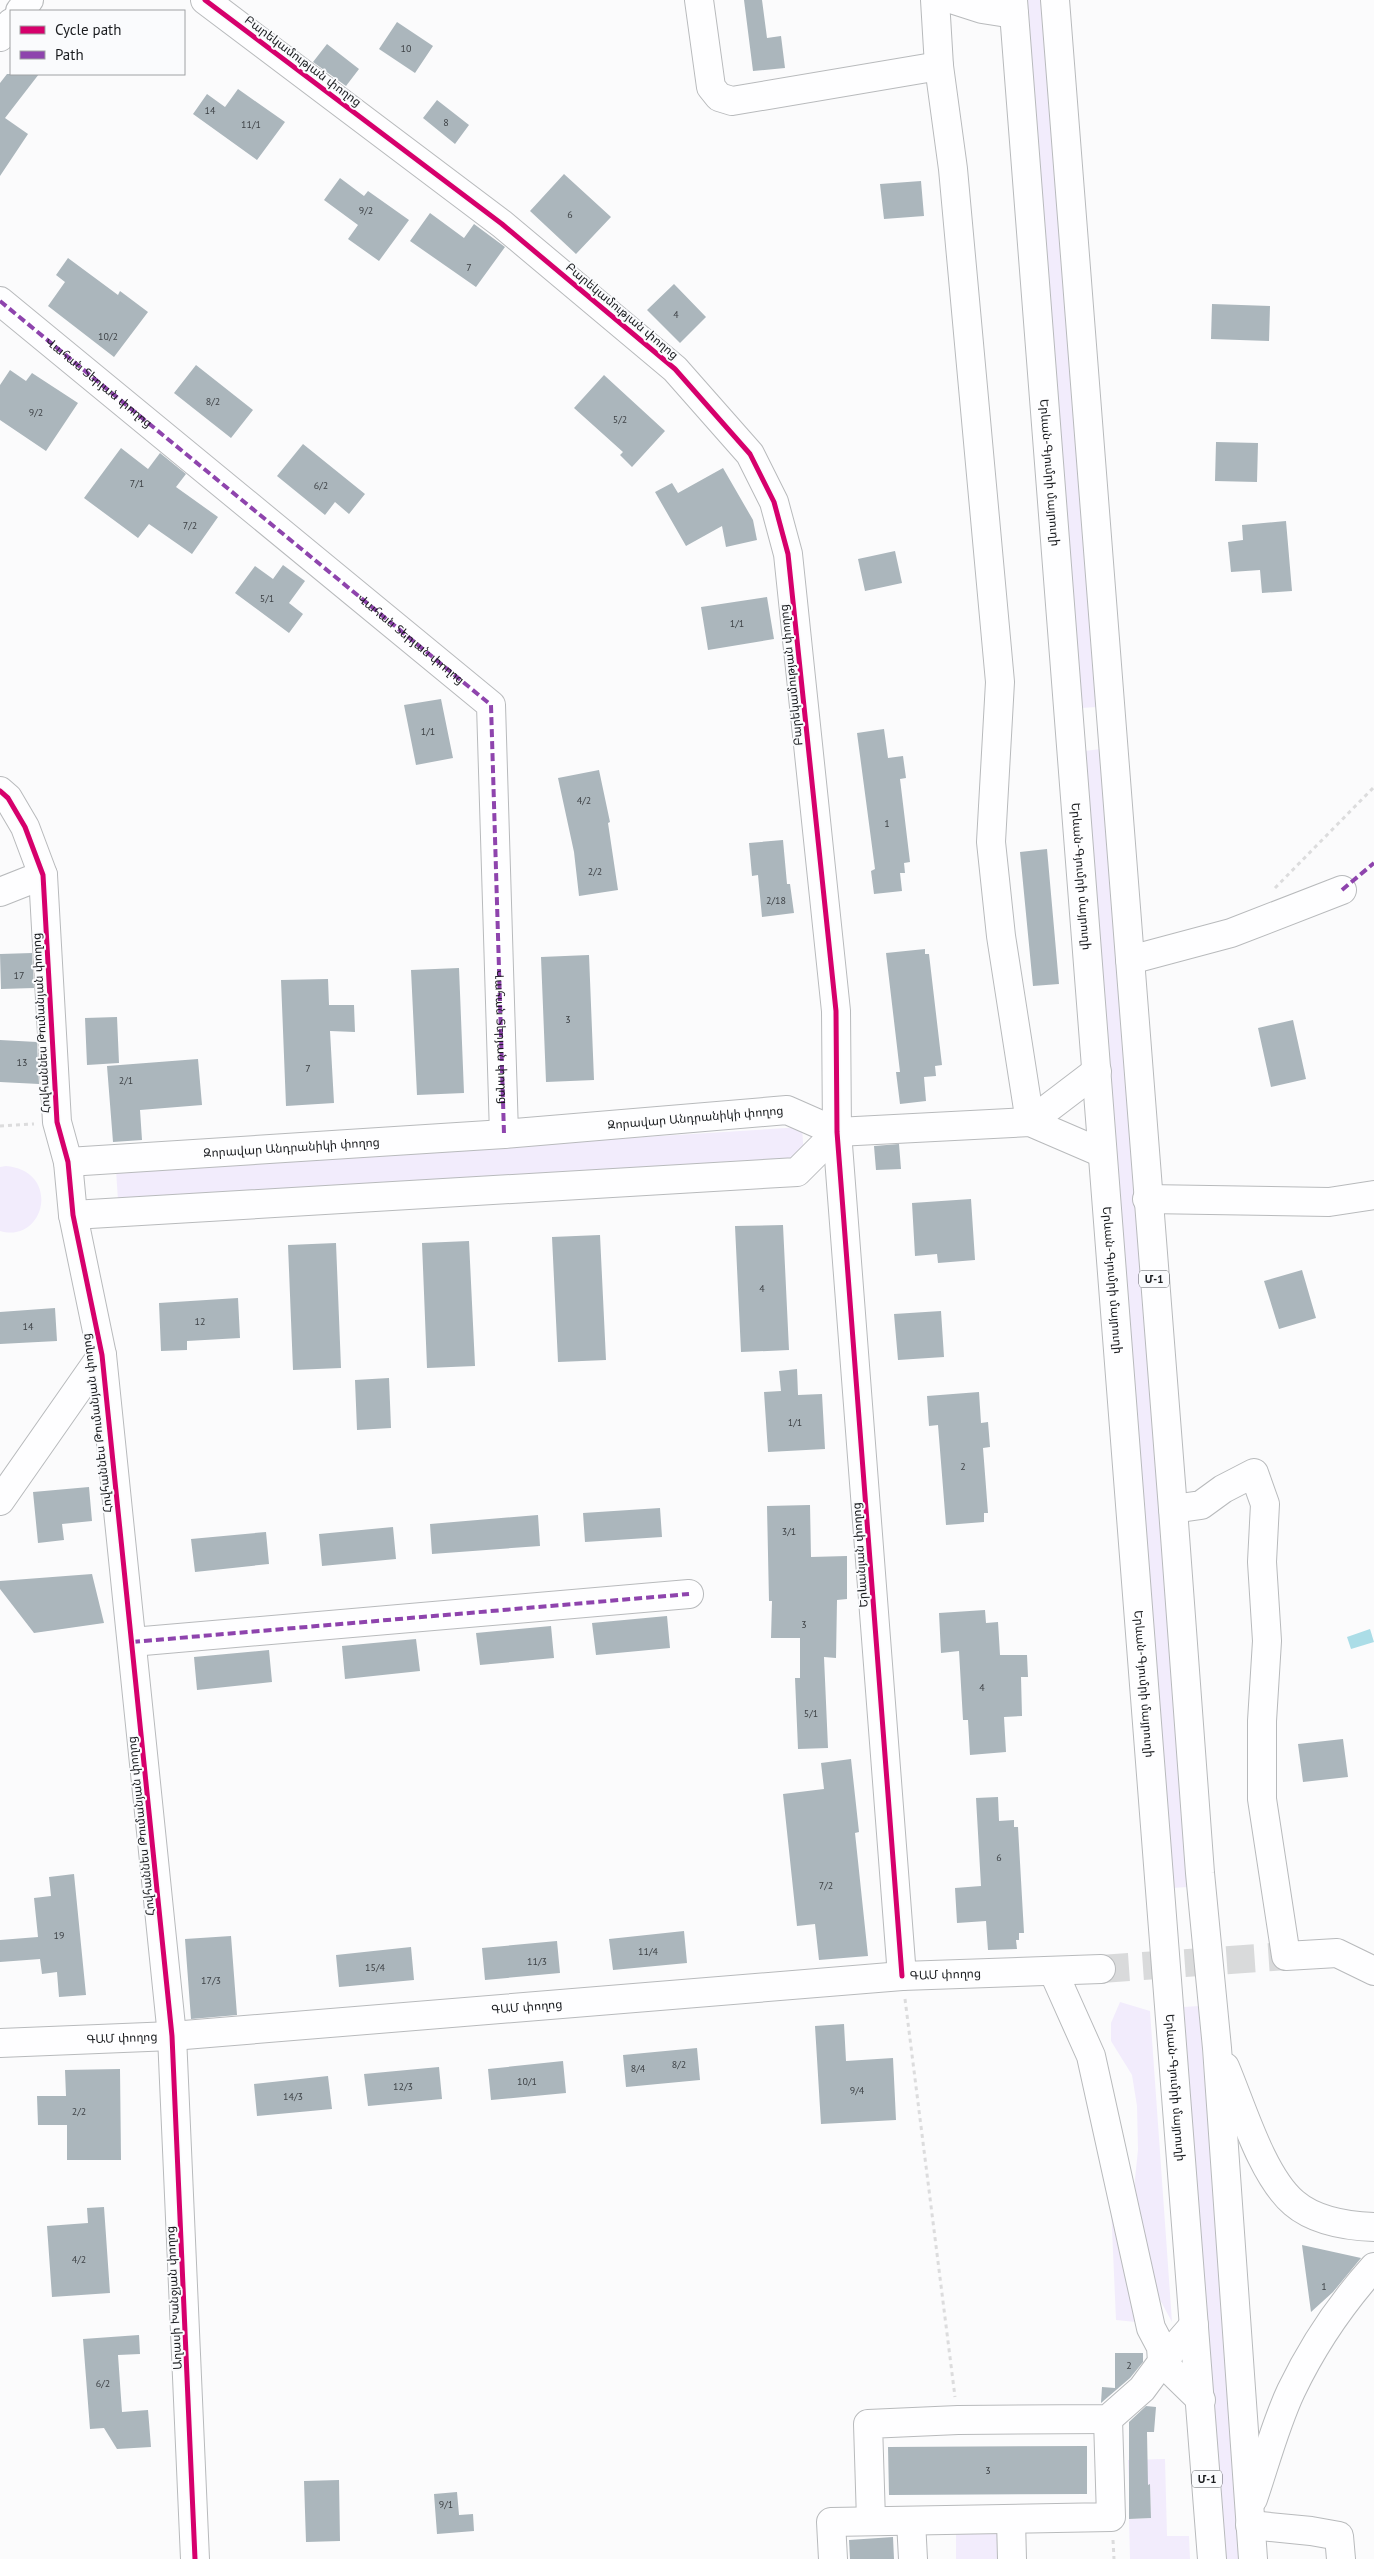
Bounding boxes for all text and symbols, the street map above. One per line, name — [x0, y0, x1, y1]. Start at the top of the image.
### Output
legend — [10, 10, 185, 75]
street label: Բարեկամության փողոց — [242, 12, 365, 109]
text: Cycle path — [55, 20, 121, 39]
house number: 10 — [401, 42, 412, 55]
text: Path — [55, 45, 84, 64]
house number: 14 — [205, 104, 216, 117]
house number: 8 — [443, 116, 449, 129]
house number: 11/1 — [241, 118, 261, 131]
house number: 9/2 — [359, 204, 373, 217]
house number: 6 — [567, 208, 573, 221]
street label: Բարեկամության փողոց — [563, 259, 682, 362]
house number: 7 — [466, 261, 472, 274]
house number: 4 — [673, 308, 679, 321]
house number: 10/2 — [98, 330, 118, 343]
street label: Վահան Տերյան փողոց — [43, 334, 156, 430]
house number: 8/2 — [206, 395, 220, 408]
street label: Երևան-Գյումրի մայրուղի — [1037, 398, 1063, 547]
house number: 9/2 — [29, 406, 43, 419]
house number: 5/2 — [613, 413, 627, 426]
house number: 7/1 — [130, 477, 144, 490]
house number: 6/2 — [314, 479, 328, 492]
house number: 7/2 — [183, 519, 197, 532]
street label: Վահան Տերյան փողոց — [355, 590, 468, 687]
house number: 5/1 — [260, 592, 274, 605]
street label: Բարեկամության փողոց — [776, 604, 805, 747]
house number: 1/1 — [730, 617, 744, 630]
house number: 1/1 — [421, 725, 435, 738]
house number: 4/2 — [577, 794, 591, 807]
street label: Երևան-Գյումրի մայրուղի — [1068, 802, 1095, 951]
house number: 1 — [884, 817, 890, 830]
house number: 2/2 — [588, 865, 602, 878]
house number: 2/18 — [766, 894, 786, 907]
street label: Հովհաննես Թումանյան փողոց — [28, 932, 53, 1114]
house number: 17 — [14, 969, 24, 982]
street label: Վահան Տերյան փողոց — [492, 970, 511, 1104]
house number: 3 — [565, 1013, 571, 1026]
house number: 13 — [17, 1056, 27, 1069]
house number: 7 — [305, 1062, 311, 1075]
house number: 2/1 — [119, 1074, 133, 1087]
street label: Զորավար Անդրանիկի փողոց — [607, 1102, 784, 1132]
street label: Զորավար Անդրանիկի փողոց — [203, 1134, 380, 1160]
street label: Երևան-Գյումրի մայրուղի — [1100, 1206, 1126, 1354]
road number: Մ-1 — [1139, 1270, 1169, 1288]
house number: 4 — [759, 1282, 765, 1295]
house number: 12 — [195, 1315, 205, 1328]
house number: 14 — [23, 1320, 34, 1333]
street label: Հովհաննես Թումանյան փողոց — [78, 1332, 115, 1514]
house number: 1/1 — [788, 1416, 802, 1429]
house number: 2 — [960, 1460, 966, 1473]
street label: Երևանյան փողոց — [848, 1502, 871, 1608]
house number: 3/1 — [782, 1525, 796, 1538]
street label: Երևան-Գյումրի մայրուղի — [1131, 1610, 1158, 1758]
house number: 3 — [801, 1618, 807, 1631]
house number: 4 — [979, 1681, 985, 1694]
house number: 5/1 — [804, 1707, 818, 1720]
street label: Հովհաննես Թումանյան փողոց — [124, 1735, 157, 1917]
house number: 6 — [996, 1851, 1002, 1864]
house number: 7/2 — [819, 1879, 833, 1892]
house number: 19 — [54, 1929, 64, 1942]
house number: 11/4 — [638, 1945, 658, 1958]
house number: 11/3 — [527, 1955, 547, 1968]
house number: 15/4 — [365, 1961, 385, 1974]
street label: ԳԱՄ փողոց — [909, 1965, 981, 1983]
house number: 17/3 — [201, 1974, 221, 1987]
street label: ԳԱՄ փողոց — [490, 1996, 563, 2017]
street label: Երևան-Գյումրի մայրուղի — [1163, 2013, 1189, 2162]
street label: ԳԱՄ փողոց — [86, 2029, 158, 2046]
house number: 8/2 — [672, 2058, 686, 2071]
house number: 8/4 — [631, 2062, 646, 2075]
house number: 10/1 — [517, 2075, 537, 2088]
house number: 12/3 — [393, 2080, 413, 2093]
house number: 9/4 — [850, 2084, 865, 2097]
house number: 14/3 — [283, 2090, 303, 2103]
house number: 2/2 — [72, 2105, 86, 2118]
street label: Աղասի Խանջյան փողոց — [162, 2226, 185, 2370]
house number: 4/2 — [72, 2253, 86, 2266]
house number: 1 — [1321, 2280, 1327, 2293]
house number: 2 — [1126, 2359, 1132, 2372]
house number: 6/2 — [96, 2377, 110, 2390]
house number: 3 — [985, 2464, 991, 2477]
road number: Մ-1 — [1192, 2470, 1222, 2488]
house number: 9/1 — [439, 2498, 453, 2511]

